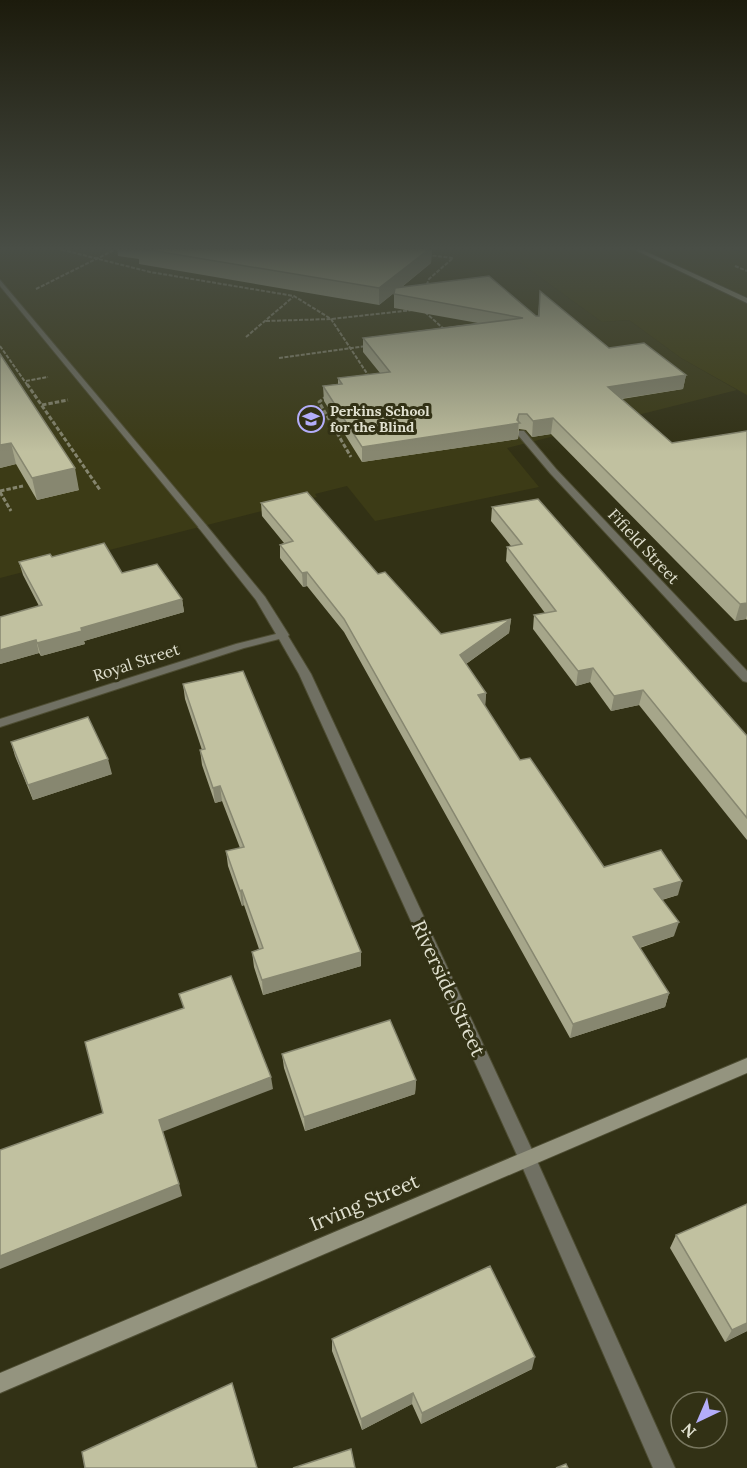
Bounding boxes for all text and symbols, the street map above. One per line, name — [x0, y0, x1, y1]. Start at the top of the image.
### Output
place label: Perkins School for the Blind — [330, 402, 430, 436]
school or university icon: Perkins School for the Blind — [296, 404, 326, 434]
street label: Fifield Street — [604, 504, 684, 588]
street label: Royal Street — [90, 638, 183, 685]
street label: Riverside Street — [407, 916, 492, 1060]
street label: Irving Street — [306, 1168, 423, 1236]
north arrow — [669, 1390, 729, 1450]
text: N — [677, 1419, 700, 1442]

